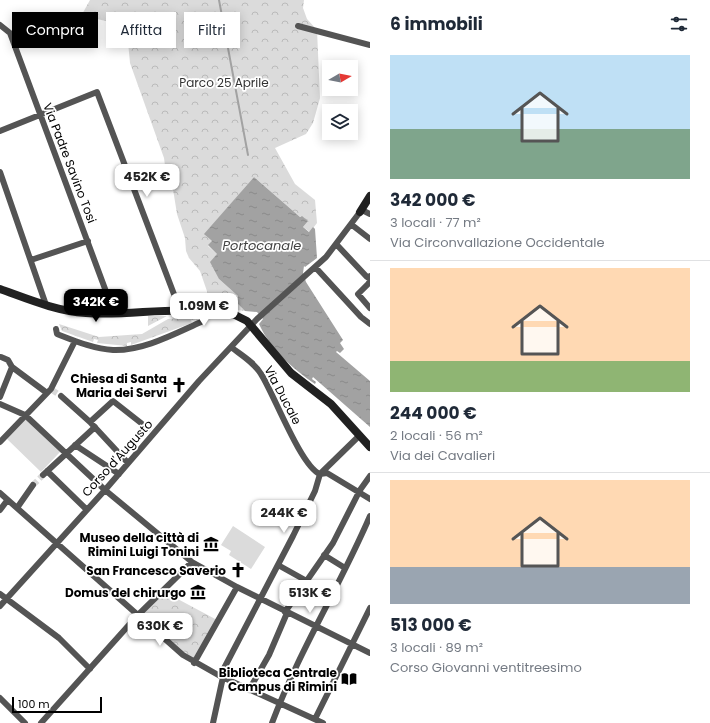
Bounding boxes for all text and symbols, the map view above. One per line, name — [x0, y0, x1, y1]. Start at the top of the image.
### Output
chip: Compra — [12, 12, 98, 48]
chip: Affitta — [106, 12, 176, 48]
chip: Filtri — [184, 12, 240, 48]
text: 6 immobili — [390, 12, 483, 36]
icon: filters — [668, 13, 690, 35]
north arrow — [322, 60, 358, 96]
map controls — [322, 60, 358, 140]
park label: Parco 25 Aprile — [179, 74, 269, 91]
icon: home — [504, 81, 576, 153]
street label: Via Padre Savino Tosi — [39, 100, 101, 226]
button: layers — [322, 104, 358, 140]
pin: 452K € — [114, 164, 180, 198]
text: 452K € — [124, 167, 170, 186]
text: 342 000 € — [390, 188, 476, 212]
text: 3 locali · 77 m² — [390, 213, 481, 232]
text: Via Circonvallazione Occidentale — [390, 233, 605, 252]
water label: Portocanale — [223, 236, 301, 255]
pin: 342K € — [63, 289, 129, 323]
text: 342K € — [73, 292, 119, 311]
pin: 1.09M € — [167, 293, 241, 327]
icon: home — [504, 294, 576, 366]
text: 1.09M € — [179, 296, 229, 315]
street label: Via Ducale — [260, 363, 306, 427]
place label: Chiesa di Santa Maria dei Servi — [71, 370, 167, 401]
church icon: Chiesa di Santa Maria dei Servi — [170, 376, 188, 394]
text: 244 000 € — [390, 401, 477, 425]
street label: Corso d'Augusto — [78, 415, 156, 500]
text: 2 locali · 56 m² — [390, 426, 483, 445]
text: Via dei Cavalieri — [390, 446, 495, 465]
pin: 244K € — [251, 500, 317, 534]
text: 244K € — [260, 503, 308, 522]
icon: home — [504, 506, 576, 578]
place label: Museo della città di Rimini Luigi Tonini — [79, 529, 199, 560]
museum icon: Museo della città di Rimini Luigi Tonini — [202, 535, 220, 553]
church icon: San Francesco Saverio — [229, 561, 247, 579]
place label: San Francesco Saverio — [86, 562, 226, 579]
pin: 513K € — [277, 580, 343, 614]
museum icon: Domus del chirurgo — [189, 583, 207, 601]
text: 513K € — [288, 583, 332, 602]
place label: Domus del chirurgo — [65, 584, 186, 601]
pin: 630K € — [127, 613, 193, 647]
text: 513 000 € — [390, 613, 472, 637]
text: 630K € — [137, 616, 183, 635]
text: 3 locali · 89 m² — [390, 638, 483, 657]
text: Corso Giovanni ventitreesimo — [390, 658, 582, 677]
place label: Biblioteca Centrale Campus di Rimini — [219, 664, 338, 695]
library icon: Biblioteca Centrale Campus di Rimini — [340, 670, 358, 688]
scale bar — [12, 695, 102, 714]
text: 100 m — [18, 696, 50, 712]

